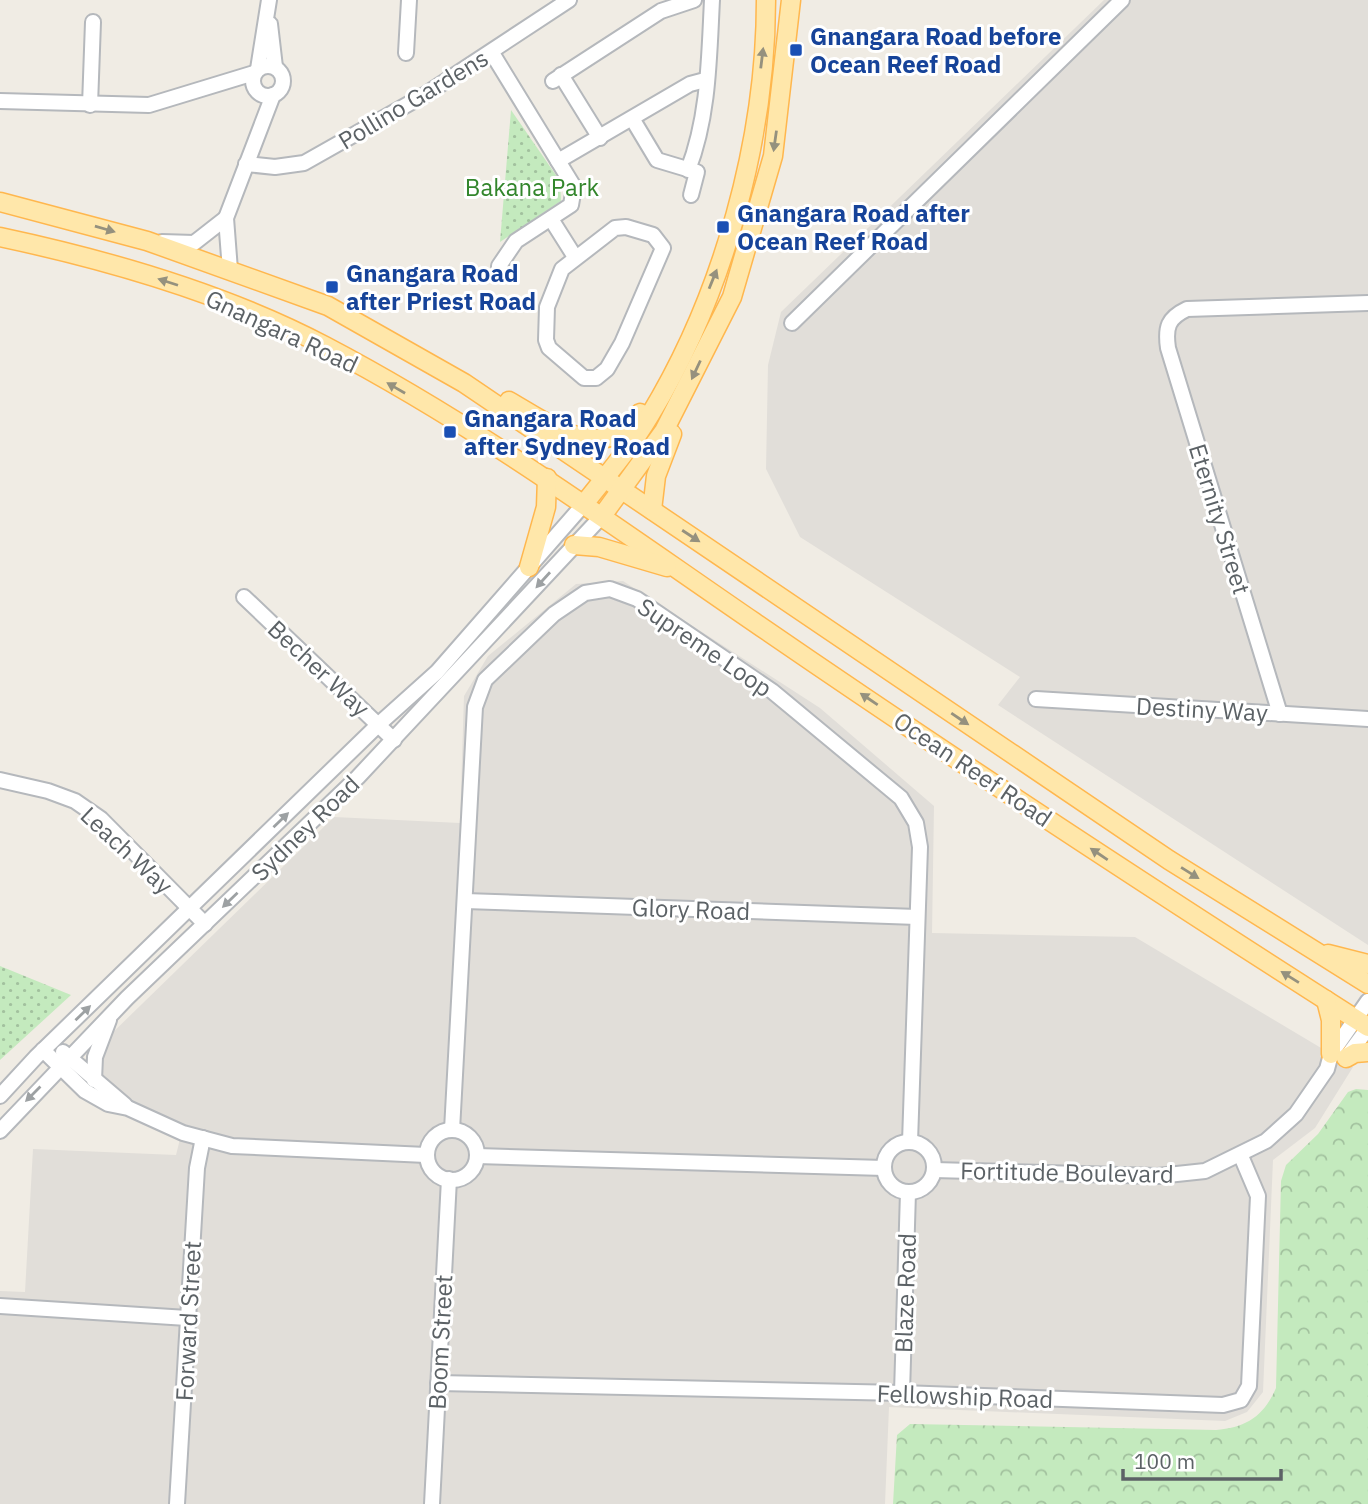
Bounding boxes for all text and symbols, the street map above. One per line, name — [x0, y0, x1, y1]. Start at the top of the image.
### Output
place label: Gnangara Road before Ocean Reef Road — [810, 20, 1062, 80]
street label: Pollino Gardens — [332, 42, 494, 156]
marker: Gnangara Road before Ocean Reef Road — [788, 42, 804, 58]
one-way arrow — [757, 47, 768, 69]
one-way arrow — [769, 130, 780, 152]
park label: Bakana Park — [465, 171, 600, 203]
place label: Gnangara Road after Ocean Reef Road — [737, 197, 970, 257]
marker: Gnangara Road after Ocean Reef Road — [715, 219, 731, 235]
one-way arrow — [94, 224, 116, 235]
place label: Gnangara Road after Priest Road — [346, 257, 536, 317]
one-way arrow — [707, 268, 718, 289]
one-way arrow — [157, 277, 178, 287]
marker: Gnangara Road after Priest Road — [324, 279, 340, 295]
street label: Gnangara Road — [201, 282, 363, 380]
one-way arrow — [690, 360, 701, 380]
one-way arrow — [386, 382, 406, 394]
place label: Gnangara Road after Sydney Road — [464, 402, 670, 462]
marker: Gnangara Road after Sydney Road — [442, 424, 458, 440]
street label: Eternity Street — [1182, 440, 1258, 598]
one-way arrow — [682, 529, 700, 543]
one-way arrow — [536, 571, 552, 588]
street label: Supreme Loop — [631, 590, 779, 704]
street label: Becher Way — [261, 613, 377, 723]
street label: Destiny Way — [1135, 690, 1269, 728]
one-way arrow — [859, 693, 879, 706]
street label: Ocean Reef Road — [888, 704, 1058, 834]
one-way arrow — [951, 712, 969, 726]
street label: Sydney Road — [244, 768, 366, 888]
street label: Leach Way — [74, 799, 180, 901]
one-way arrow — [272, 811, 289, 828]
one-way arrow — [1089, 847, 1108, 860]
one-way arrow — [1180, 867, 1199, 880]
one-way arrow — [222, 891, 239, 907]
street label: Glory Road — [631, 891, 751, 927]
one-way arrow — [1280, 970, 1299, 983]
one-way arrow — [74, 1006, 91, 1022]
one-way arrow — [25, 1086, 41, 1102]
street label: Fortitude Boulevard — [960, 1154, 1174, 1190]
street label: Blaze Road — [887, 1233, 923, 1353]
street label: Forward Street — [168, 1240, 208, 1402]
street label: Boom Street — [420, 1274, 460, 1410]
street label: Fellowship Road — [876, 1377, 1054, 1415]
scale bar — [1123, 1438, 1280, 1482]
text: 100 m — [1134, 1447, 1195, 1475]

